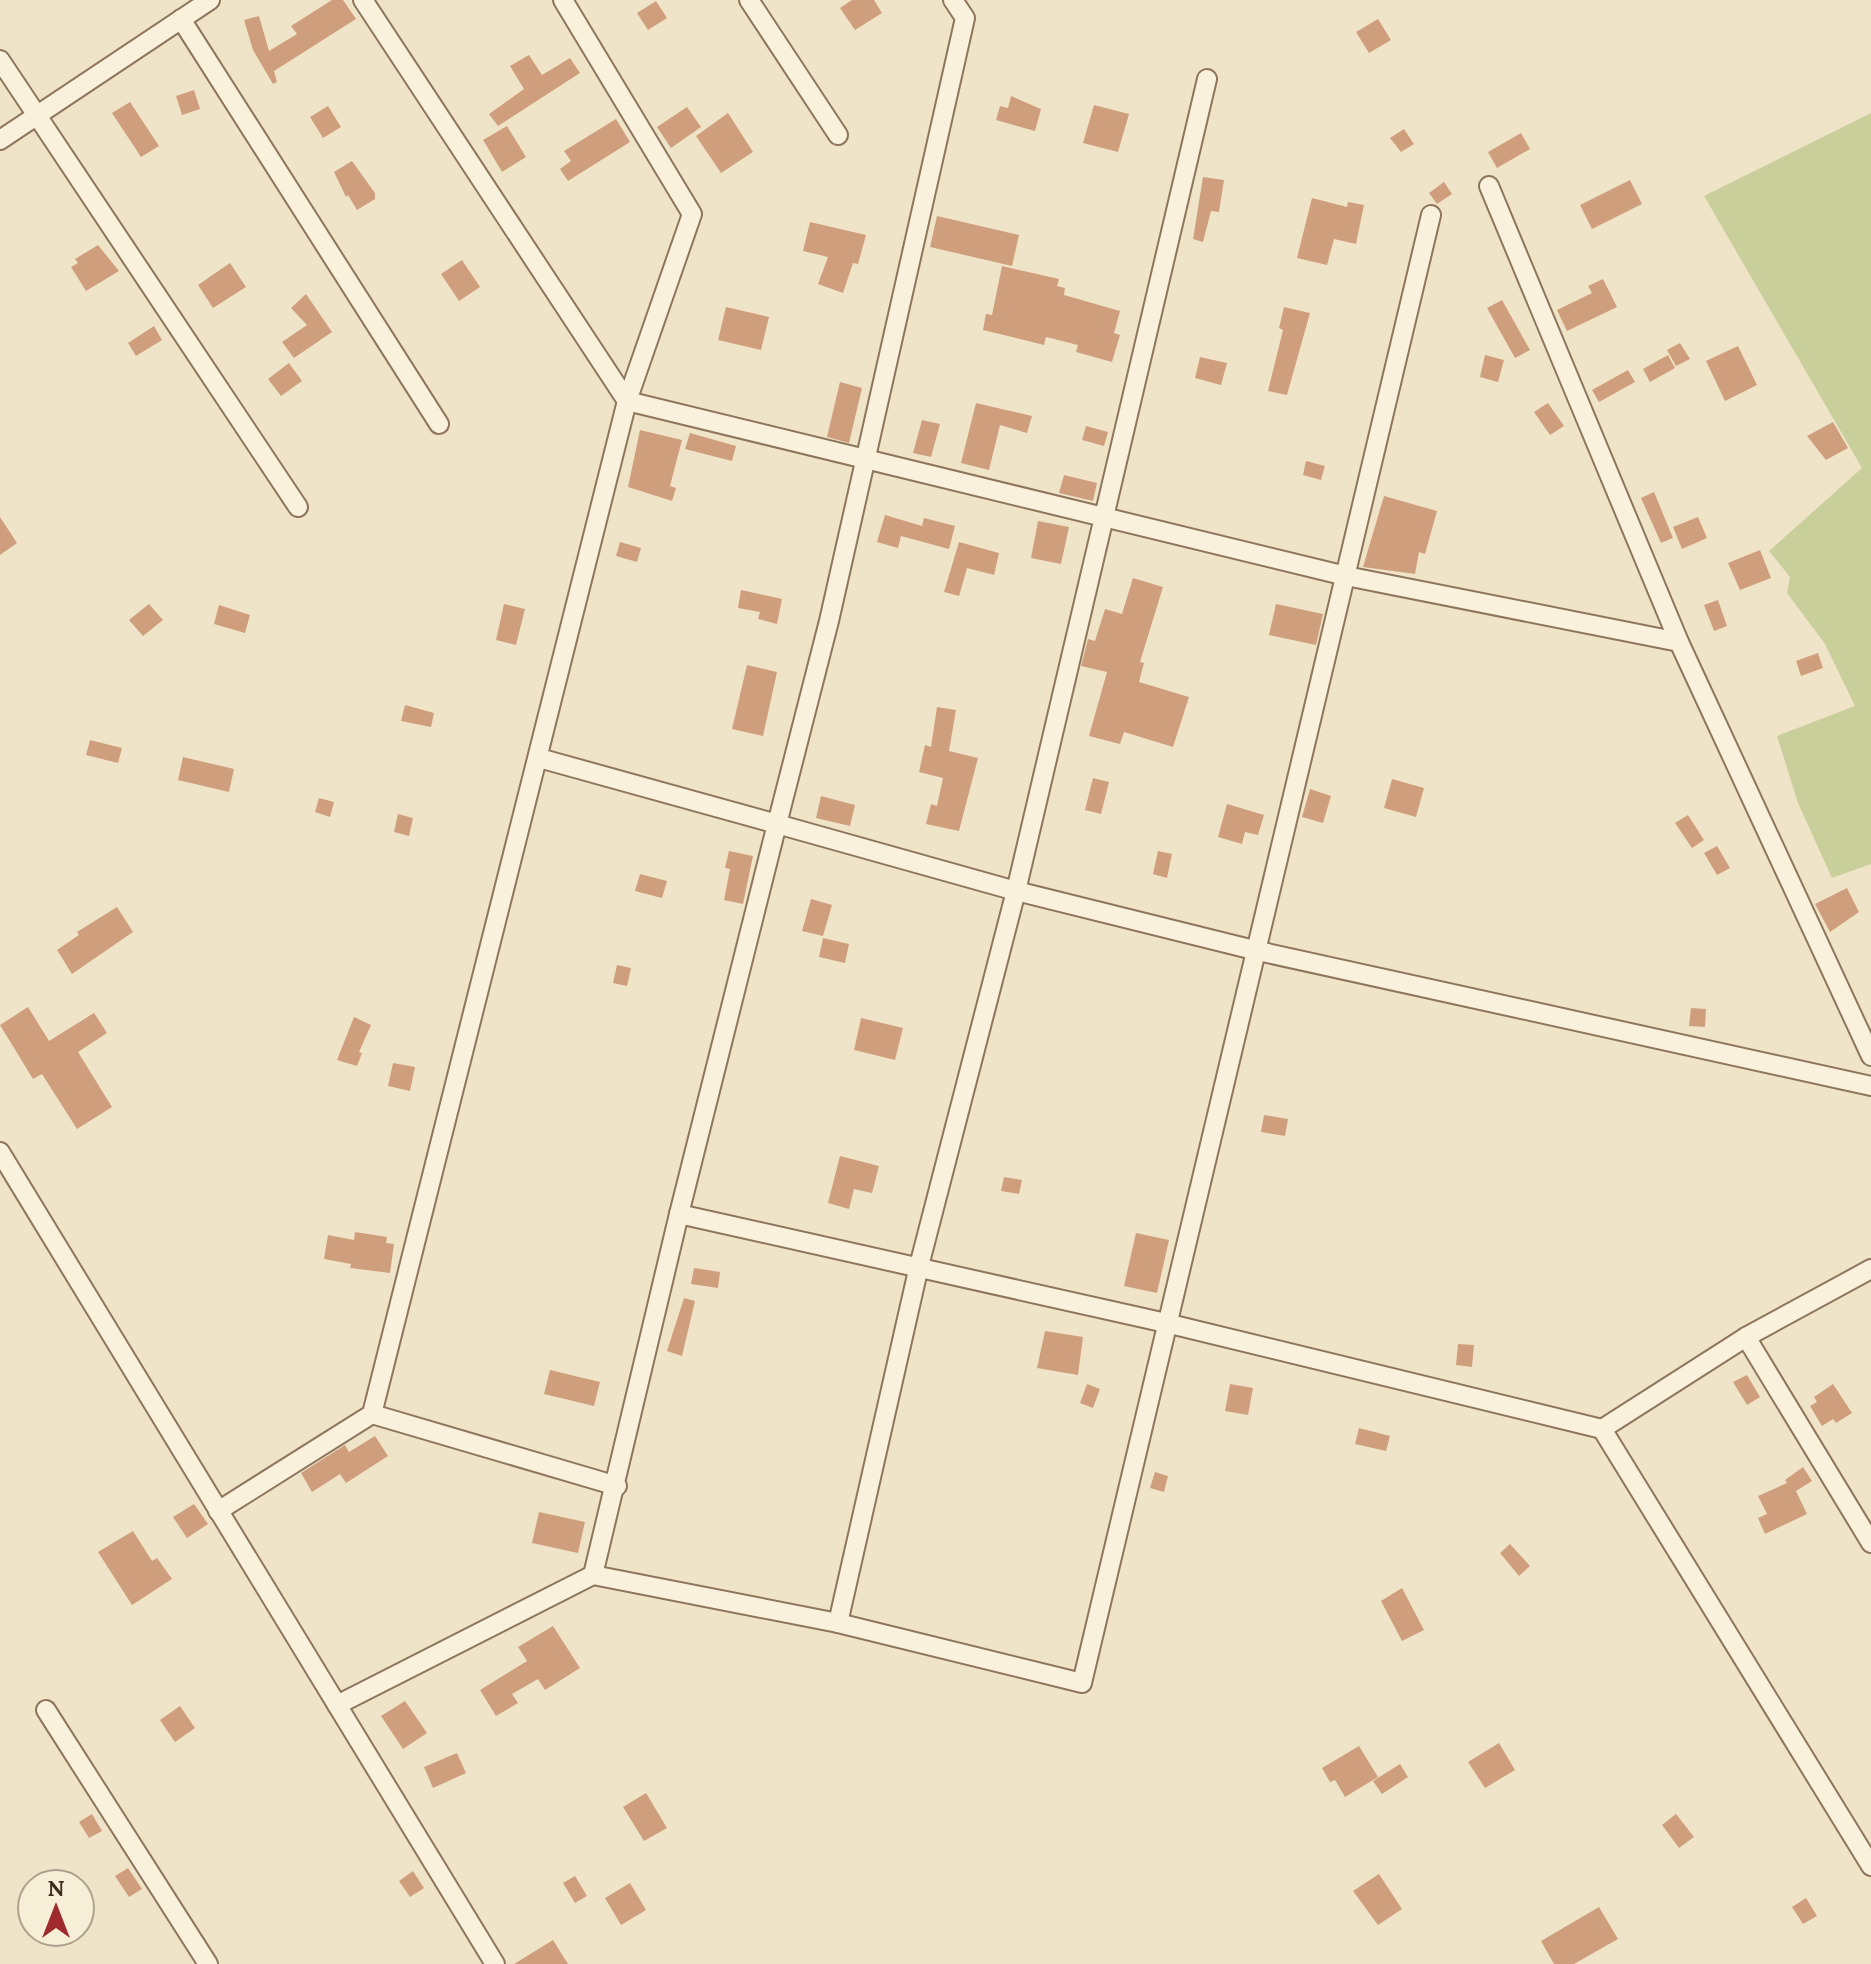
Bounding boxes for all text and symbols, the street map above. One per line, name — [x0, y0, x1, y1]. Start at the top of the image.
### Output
north arrow — [16, 1868, 96, 1948]
text: N — [47, 1874, 65, 1902]

